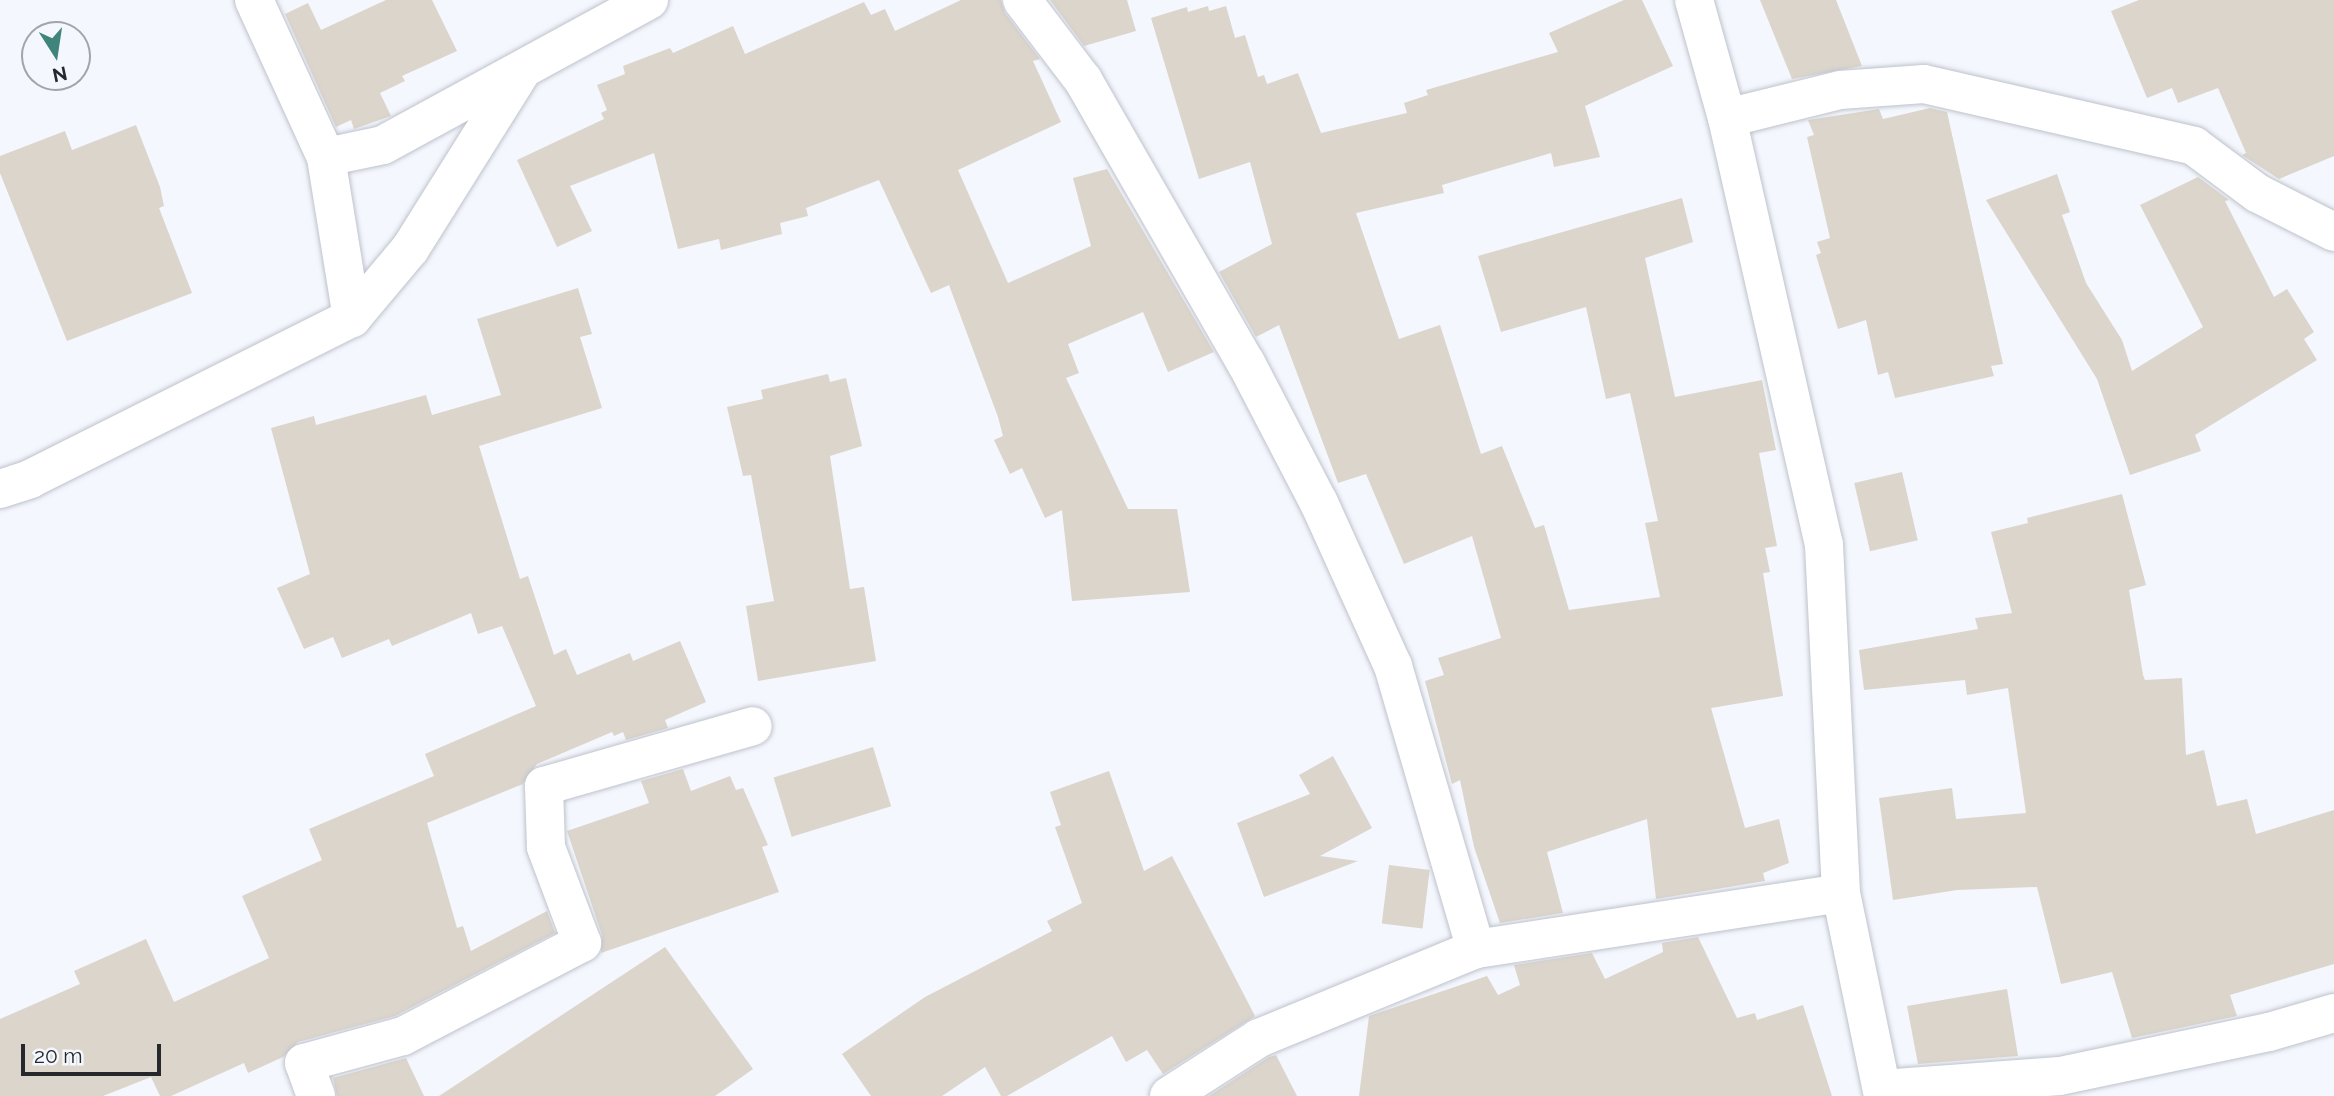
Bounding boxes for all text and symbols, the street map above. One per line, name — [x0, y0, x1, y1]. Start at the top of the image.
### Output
north arrow — [21, 21, 91, 91]
text: N — [51, 62, 69, 87]
scale bar — [24, 1030, 164, 1074]
text: 20 m — [34, 1043, 82, 1068]

